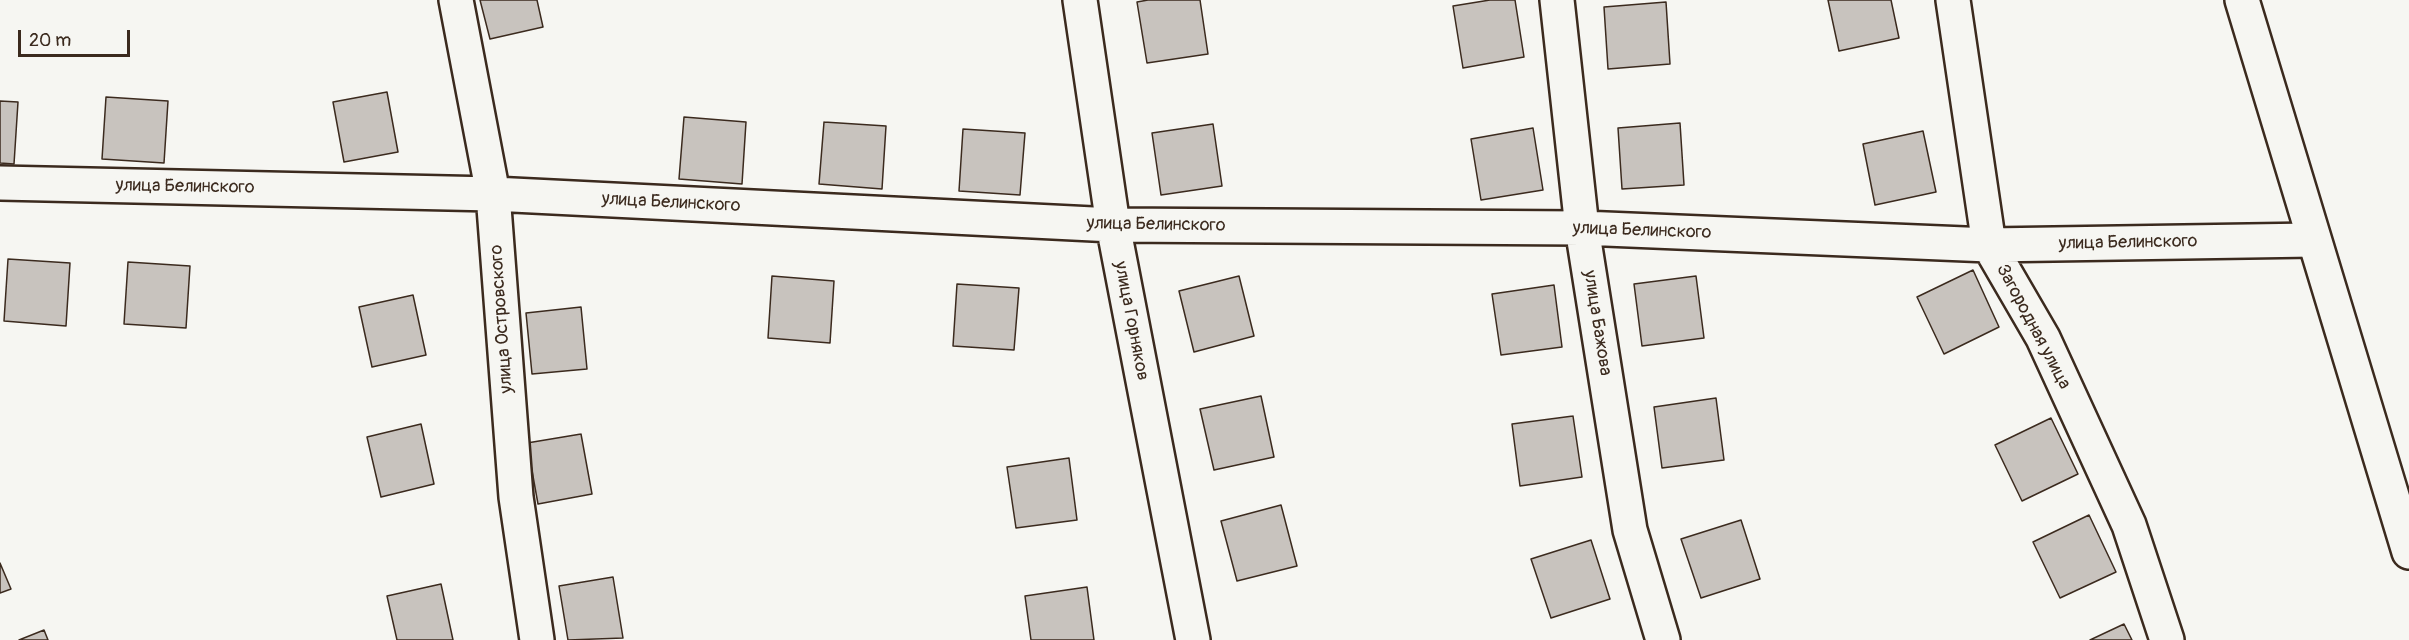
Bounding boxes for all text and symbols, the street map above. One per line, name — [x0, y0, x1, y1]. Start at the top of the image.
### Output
scale bar — [21, 18, 134, 56]
text: 20 m — [29, 29, 71, 52]
street label: улица Белинского — [115, 175, 255, 199]
street label: улица Белинского — [601, 189, 741, 217]
street label: улица Белинского — [1086, 213, 1226, 237]
street label: улица Белинского — [1572, 218, 1712, 244]
street label: улица Белинского — [2058, 231, 2198, 255]
street label: улица Островского — [486, 244, 518, 394]
street label: улица Горняков — [1109, 260, 1153, 382]
street label: Загородная улица — [1991, 261, 2075, 393]
street label: улица Бажова — [1578, 269, 1616, 377]

